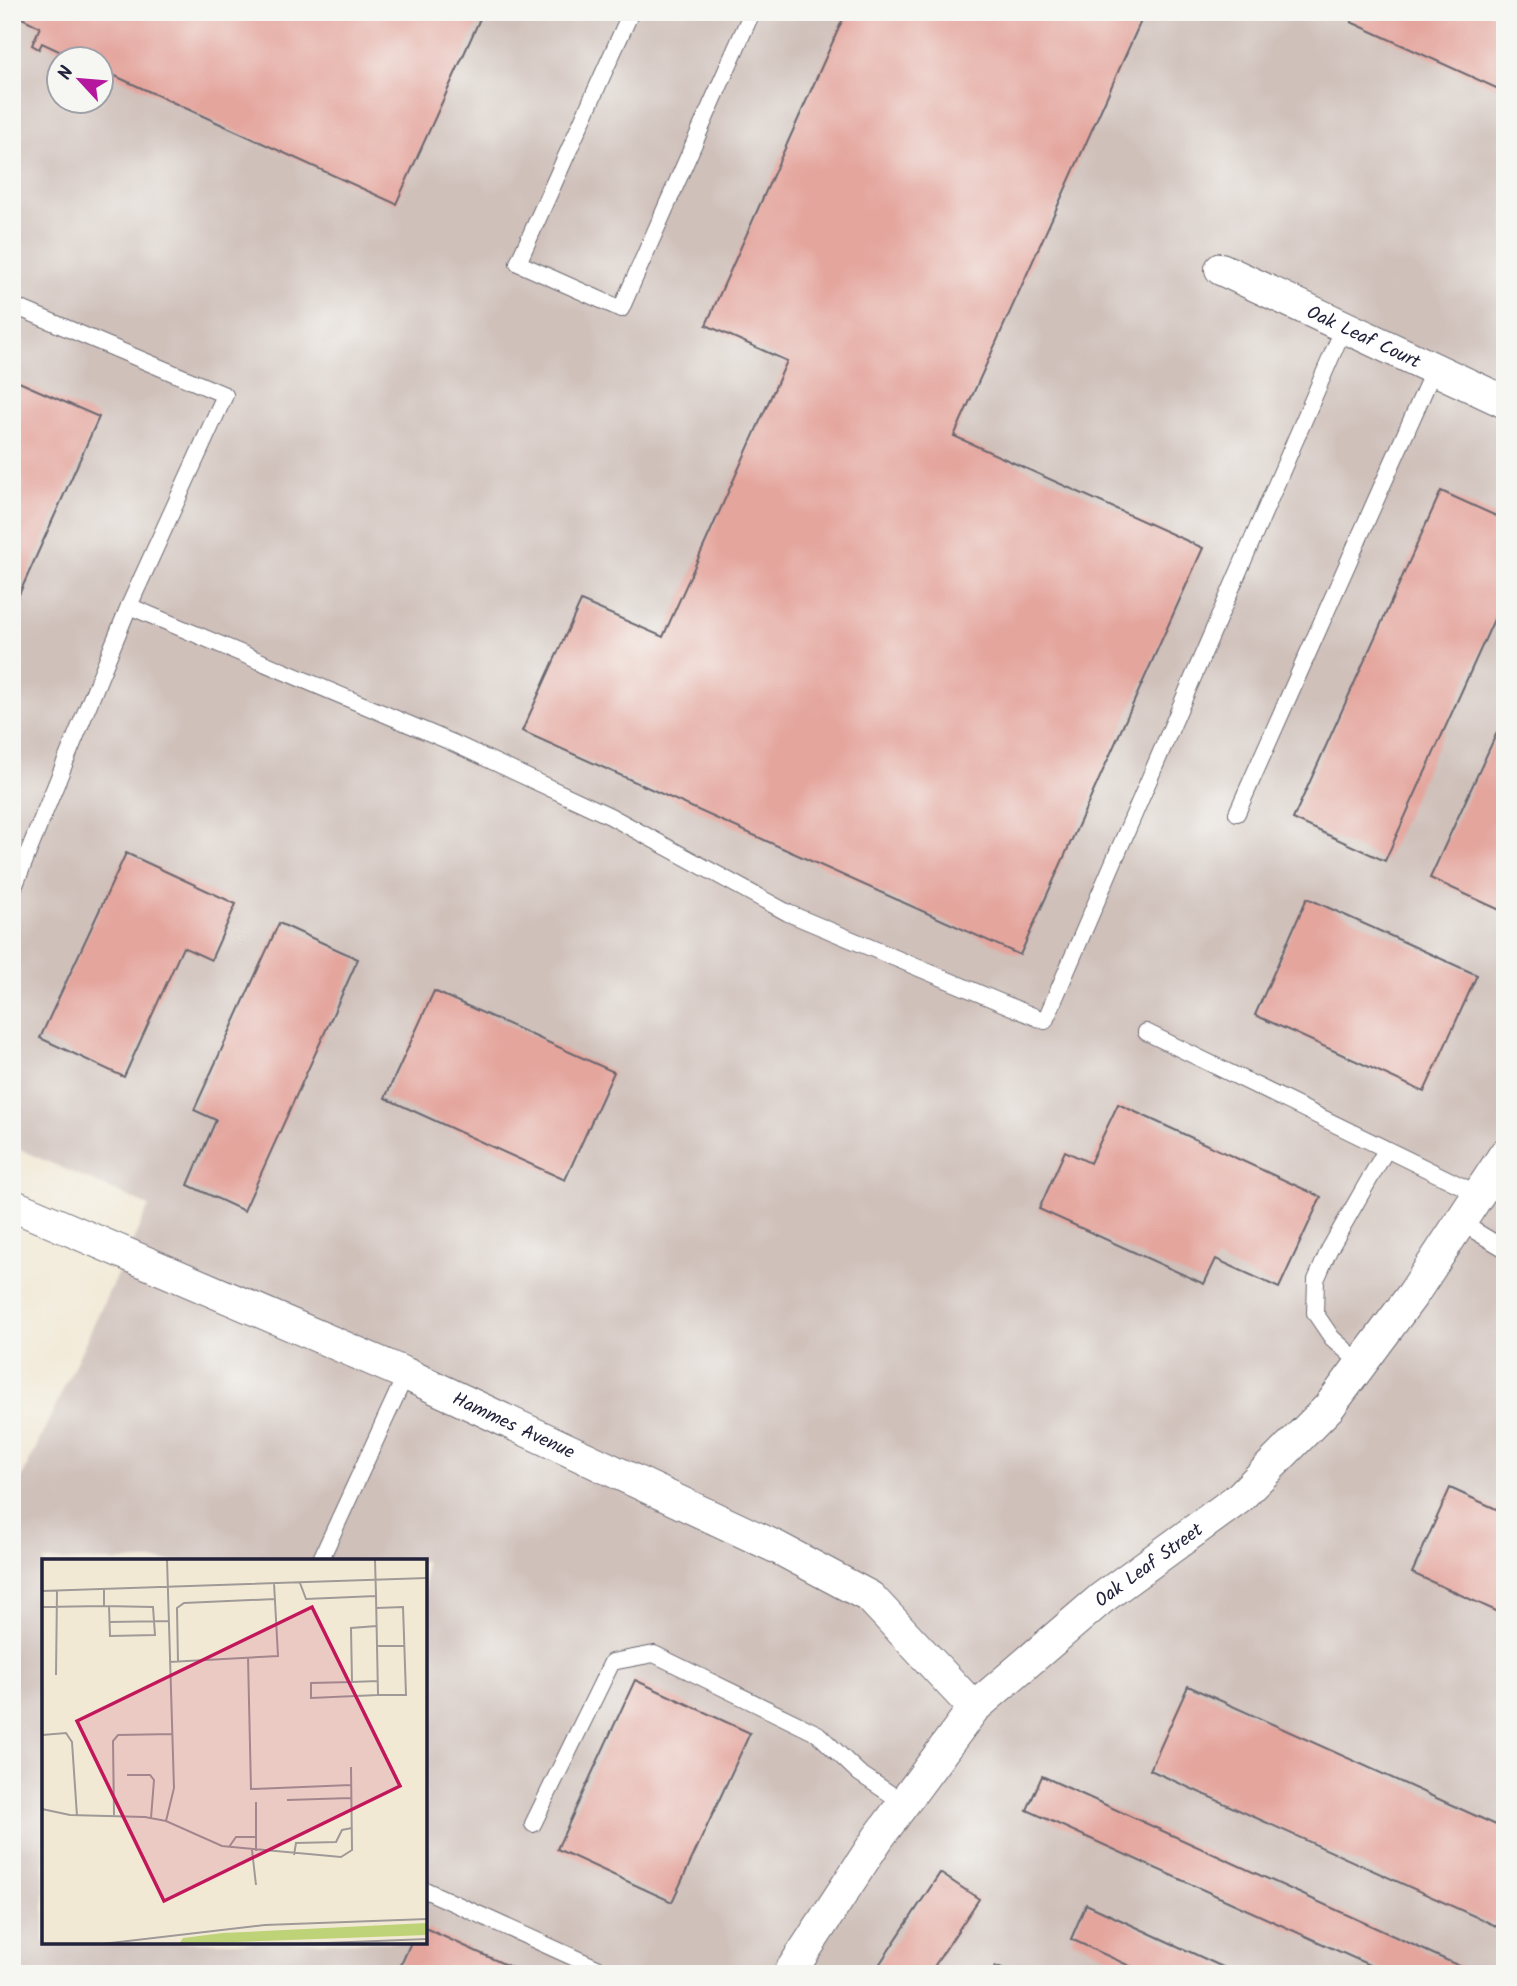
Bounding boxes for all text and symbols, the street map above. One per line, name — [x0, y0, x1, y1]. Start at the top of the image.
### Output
north arrow — [46, 46, 116, 116]
text: N — [50, 61, 83, 85]
street label: Oak Leaf Court — [1301, 298, 1426, 378]
street label: Hammes Avenue — [447, 1385, 580, 1468]
street label: Oak Leaf Street — [1088, 1516, 1210, 1615]
inset map — [42, 1559, 427, 1944]

